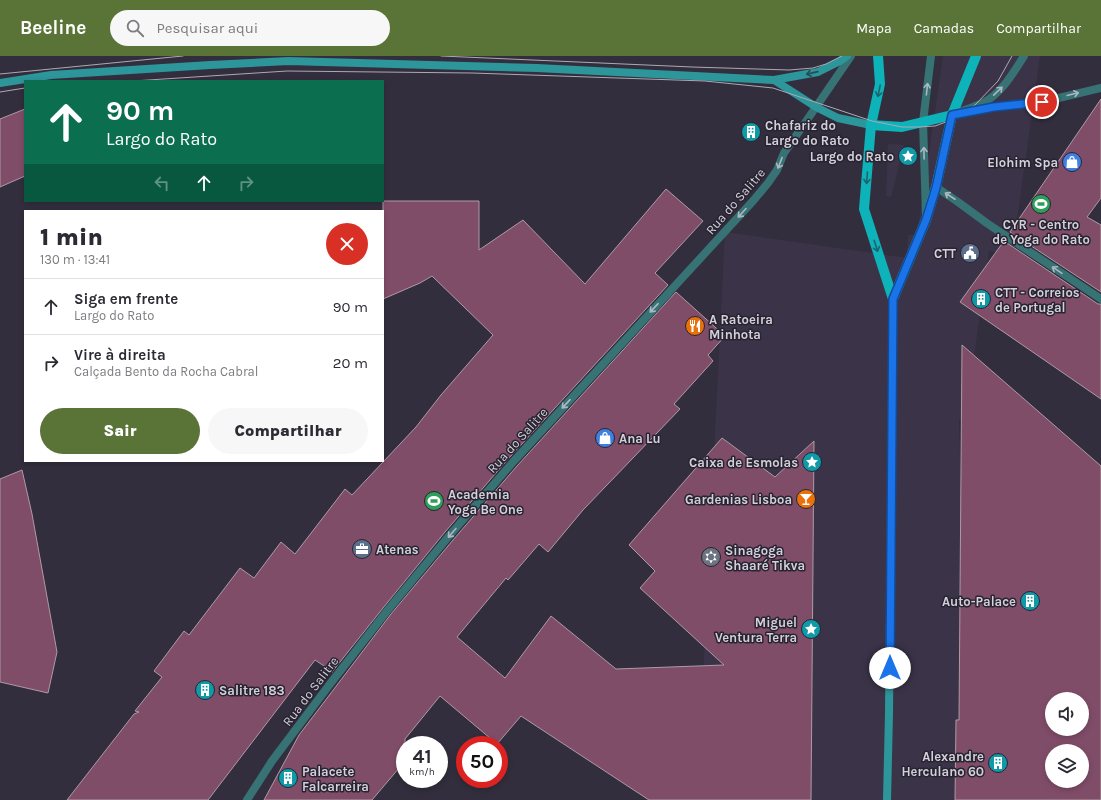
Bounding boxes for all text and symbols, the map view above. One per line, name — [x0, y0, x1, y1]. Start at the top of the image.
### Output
search box — [110, 10, 390, 46]
text: Beeline — [20, 17, 86, 39]
icon: search — [124, 17, 146, 39]
text: Pesquisar aqui — [156, 19, 258, 37]
text: Mapa — [856, 20, 892, 37]
text: Camadas — [914, 20, 974, 37]
text: Compartilhar — [996, 20, 1081, 37]
one-way arrow — [806, 69, 819, 77]
one-way arrow — [923, 83, 931, 96]
one-way arrow — [874, 84, 882, 97]
pin — [1025, 85, 1059, 119]
one-way arrow — [993, 86, 1003, 95]
one-way arrow — [1066, 90, 1079, 97]
icon: arrive — [1031, 91, 1053, 113]
text: 90 m — [106, 94, 174, 127]
icon: ahead — [40, 96, 92, 148]
place label: Chafariz do Largo do Rato — [765, 118, 849, 148]
building icon: Chafariz do Largo do Rato — [740, 121, 762, 143]
text: Largo do Rato — [106, 128, 217, 150]
place icon: Largo do Rato — [897, 145, 919, 167]
one-way arrow — [920, 147, 928, 160]
place label: Largo do Rato — [810, 149, 894, 164]
shop icon: Elohim Spa — [1061, 151, 1083, 173]
place label: Elohim Spa — [987, 155, 1058, 170]
one-way arrow — [775, 157, 783, 169]
street label: Rua do Salitre — [703, 165, 768, 237]
one-way arrow — [863, 171, 870, 184]
icon: left — [151, 172, 173, 194]
icon: ahead — [193, 172, 215, 194]
icon: right — [235, 172, 257, 194]
one-way arrow — [945, 192, 956, 200]
sports icon: CYR - Centro de Yoga do Rato — [1030, 193, 1052, 215]
one-way arrow — [738, 208, 747, 218]
place label: CYR - Centro de Yoga do Rato — [992, 217, 1090, 247]
text: 1 min — [40, 223, 103, 251]
button: close — [326, 223, 368, 265]
one-way arrow — [873, 239, 880, 252]
public building icon: CTT — [959, 242, 981, 264]
place label: CTT — [934, 246, 956, 261]
text: 130 m · 13:41 — [40, 252, 110, 267]
one-way arrow — [1052, 266, 1063, 274]
place label: CTT - Correios de Portugal — [995, 285, 1080, 315]
building icon: CTT - Correios de Portugal — [970, 288, 992, 310]
text: Siga em frente — [74, 290, 178, 308]
icon: ahead — [40, 296, 62, 318]
text: 90 m — [333, 298, 368, 316]
one-way arrow — [650, 303, 659, 314]
text: Largo do Rato — [74, 308, 154, 323]
place label: A Ratoeira Minhota — [709, 312, 773, 342]
restaurant icon: A Ratoeira Minhota — [684, 315, 706, 337]
text: Vire à direita — [74, 346, 166, 364]
icon: right — [40, 352, 62, 374]
text: 20 m — [333, 354, 368, 372]
text: Calçada Bento da Rocha Cabral — [74, 364, 258, 379]
one-way arrow — [562, 399, 571, 409]
street label: Rua do Salitre — [484, 404, 551, 476]
button: Sair — [40, 408, 200, 454]
button: Compartilhar — [208, 408, 368, 454]
shop icon: Ana Lu — [594, 427, 616, 449]
place label: Ana Lu — [619, 431, 661, 446]
place icon: Caixa de Esmolas — [801, 451, 823, 473]
place label: Caixa de Esmolas — [689, 455, 798, 470]
place label: Academia Yoga Be One — [448, 487, 523, 517]
bar icon: Gardenias Lisboa — [795, 488, 817, 510]
sports icon: Academia Yoga Be One — [423, 490, 445, 512]
place label: Gardenias Lisboa — [685, 492, 792, 507]
one-way arrow — [447, 527, 456, 538]
office icon: Atenas — [351, 538, 373, 560]
place label: Atenas — [376, 542, 419, 557]
place label: Sinagoga Shaaré Tikva — [725, 543, 805, 573]
synagogue icon: Sinagoga Shaaré Tikva — [700, 546, 722, 568]
building icon: Auto-Palace — [1019, 590, 1041, 612]
place label: Auto-Palace — [942, 594, 1016, 609]
place label: Miguel Ventura Terra — [715, 615, 797, 645]
place icon: Miguel Ventura Terra — [800, 618, 822, 640]
position arrow — [869, 647, 911, 689]
street label: Rua do Salitre — [280, 653, 341, 729]
building icon: Salitre 183 — [194, 679, 216, 701]
place label: Salitre 183 — [219, 683, 285, 698]
map controls — [1045, 692, 1089, 788]
button: sound — [1045, 692, 1089, 736]
speed limit sign: 50 — [456, 736, 508, 788]
button: layers — [1045, 744, 1089, 788]
text: 41 — [412, 745, 432, 768]
place label: Alexandre Herculano 60 — [901, 749, 984, 779]
building icon: Alexandre Herculano 60 — [987, 752, 1009, 774]
place label: Palacete Falcarreira — [302, 764, 369, 794]
text: km/h — [409, 766, 435, 778]
building icon: Palacete Falcarreira — [277, 767, 299, 789]

